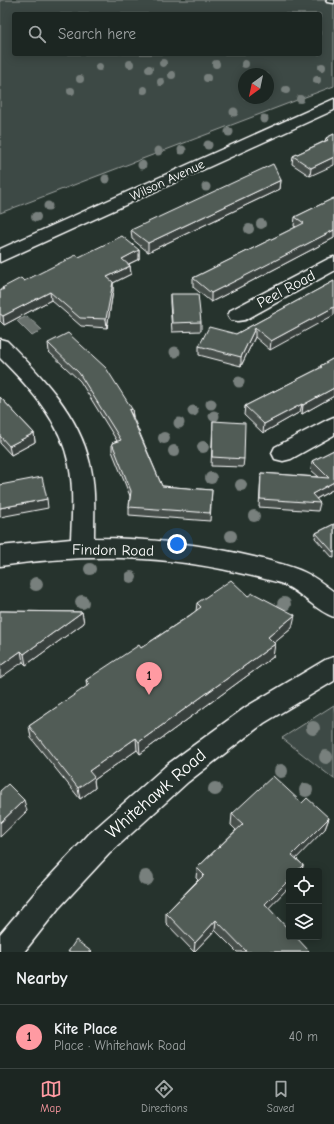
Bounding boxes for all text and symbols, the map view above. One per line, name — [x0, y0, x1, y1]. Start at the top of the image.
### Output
search box — [12, 12, 322, 56]
icon: search — [26, 23, 48, 45]
text: Search here — [58, 25, 136, 43]
north arrow — [238, 68, 274, 104]
street label: Wilson Avenue — [127, 156, 207, 204]
street label: Peel Road — [254, 266, 318, 312]
your location — [167, 534, 187, 554]
street label: Findon Road — [72, 540, 154, 560]
pin: 1 — [136, 662, 162, 695]
street label: Whitehawk Road — [101, 745, 211, 843]
map controls — [286, 868, 322, 940]
button: locate — [286, 868, 322, 904]
button: layers — [286, 904, 322, 940]
text: Nearby — [16, 969, 67, 988]
text: Kite Place — [54, 1020, 117, 1038]
text: 1 — [26, 1029, 32, 1044]
text: 40 m — [289, 1029, 318, 1044]
text: Place · Whitehawk Road — [54, 1038, 186, 1053]
tab: Map — [40, 1078, 62, 1115]
tab: Directions — [141, 1078, 188, 1115]
tab: Saved — [267, 1078, 294, 1115]

